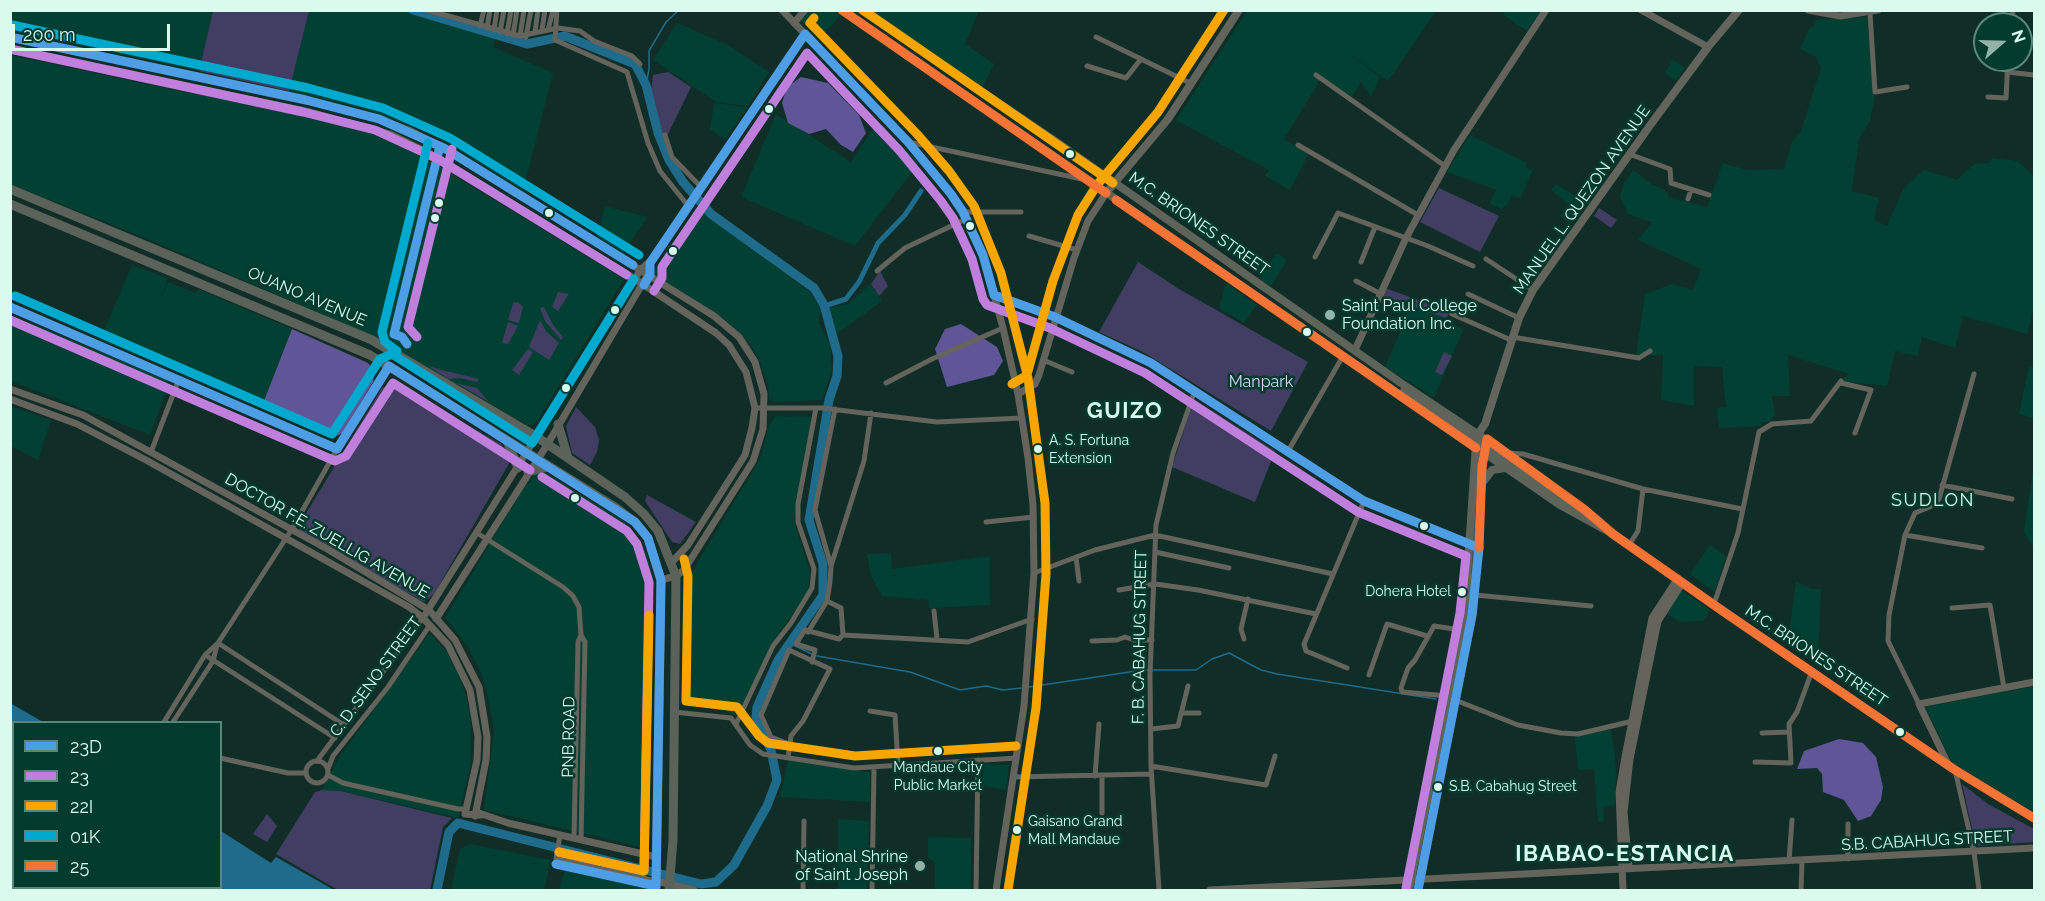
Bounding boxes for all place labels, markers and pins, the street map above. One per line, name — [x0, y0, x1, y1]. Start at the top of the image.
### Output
unlabelled marker — [763, 103, 775, 115]
unlabelled marker — [1064, 148, 1076, 160]
unlabelled marker — [433, 197, 445, 209]
unlabelled marker — [543, 207, 555, 219]
unlabelled marker — [429, 212, 441, 224]
unlabelled marker — [964, 220, 976, 232]
unlabelled marker — [667, 245, 679, 257]
place label: Saint Paul College Foundation Inc. — [1342, 296, 1477, 334]
unlabelled marker — [609, 304, 621, 316]
marker: Saint Paul College Foundation Inc. — [1323, 308, 1337, 322]
unlabelled marker — [1301, 326, 1313, 338]
unlabelled marker — [560, 382, 572, 394]
place label: A. S. Fortuna Extension — [1049, 433, 1129, 466]
marker: A. S. Fortuna Extension — [1032, 443, 1044, 455]
unlabelled marker — [569, 492, 581, 504]
unlabelled marker — [1418, 520, 1430, 532]
place label: Dohera Hotel — [1365, 584, 1451, 600]
marker: Dohera Hotel — [1456, 586, 1468, 598]
unlabelled marker — [1894, 726, 1906, 738]
marker: Mandaue City Public Market — [932, 745, 944, 757]
place label: Mandaue City Public Market — [893, 760, 983, 792]
place label: S.B. Cabahug Street — [1449, 779, 1577, 795]
marker: S.B. Cabahug Street — [1432, 781, 1444, 793]
place label: Gaisano Grand Mall Mandaue — [1028, 814, 1123, 846]
marker: Gaisano Grand Mall Mandaue — [1011, 824, 1023, 836]
place label: National Shrine of Saint Joseph — [795, 847, 908, 885]
marker: National Shrine of Saint Joseph — [913, 859, 927, 873]

